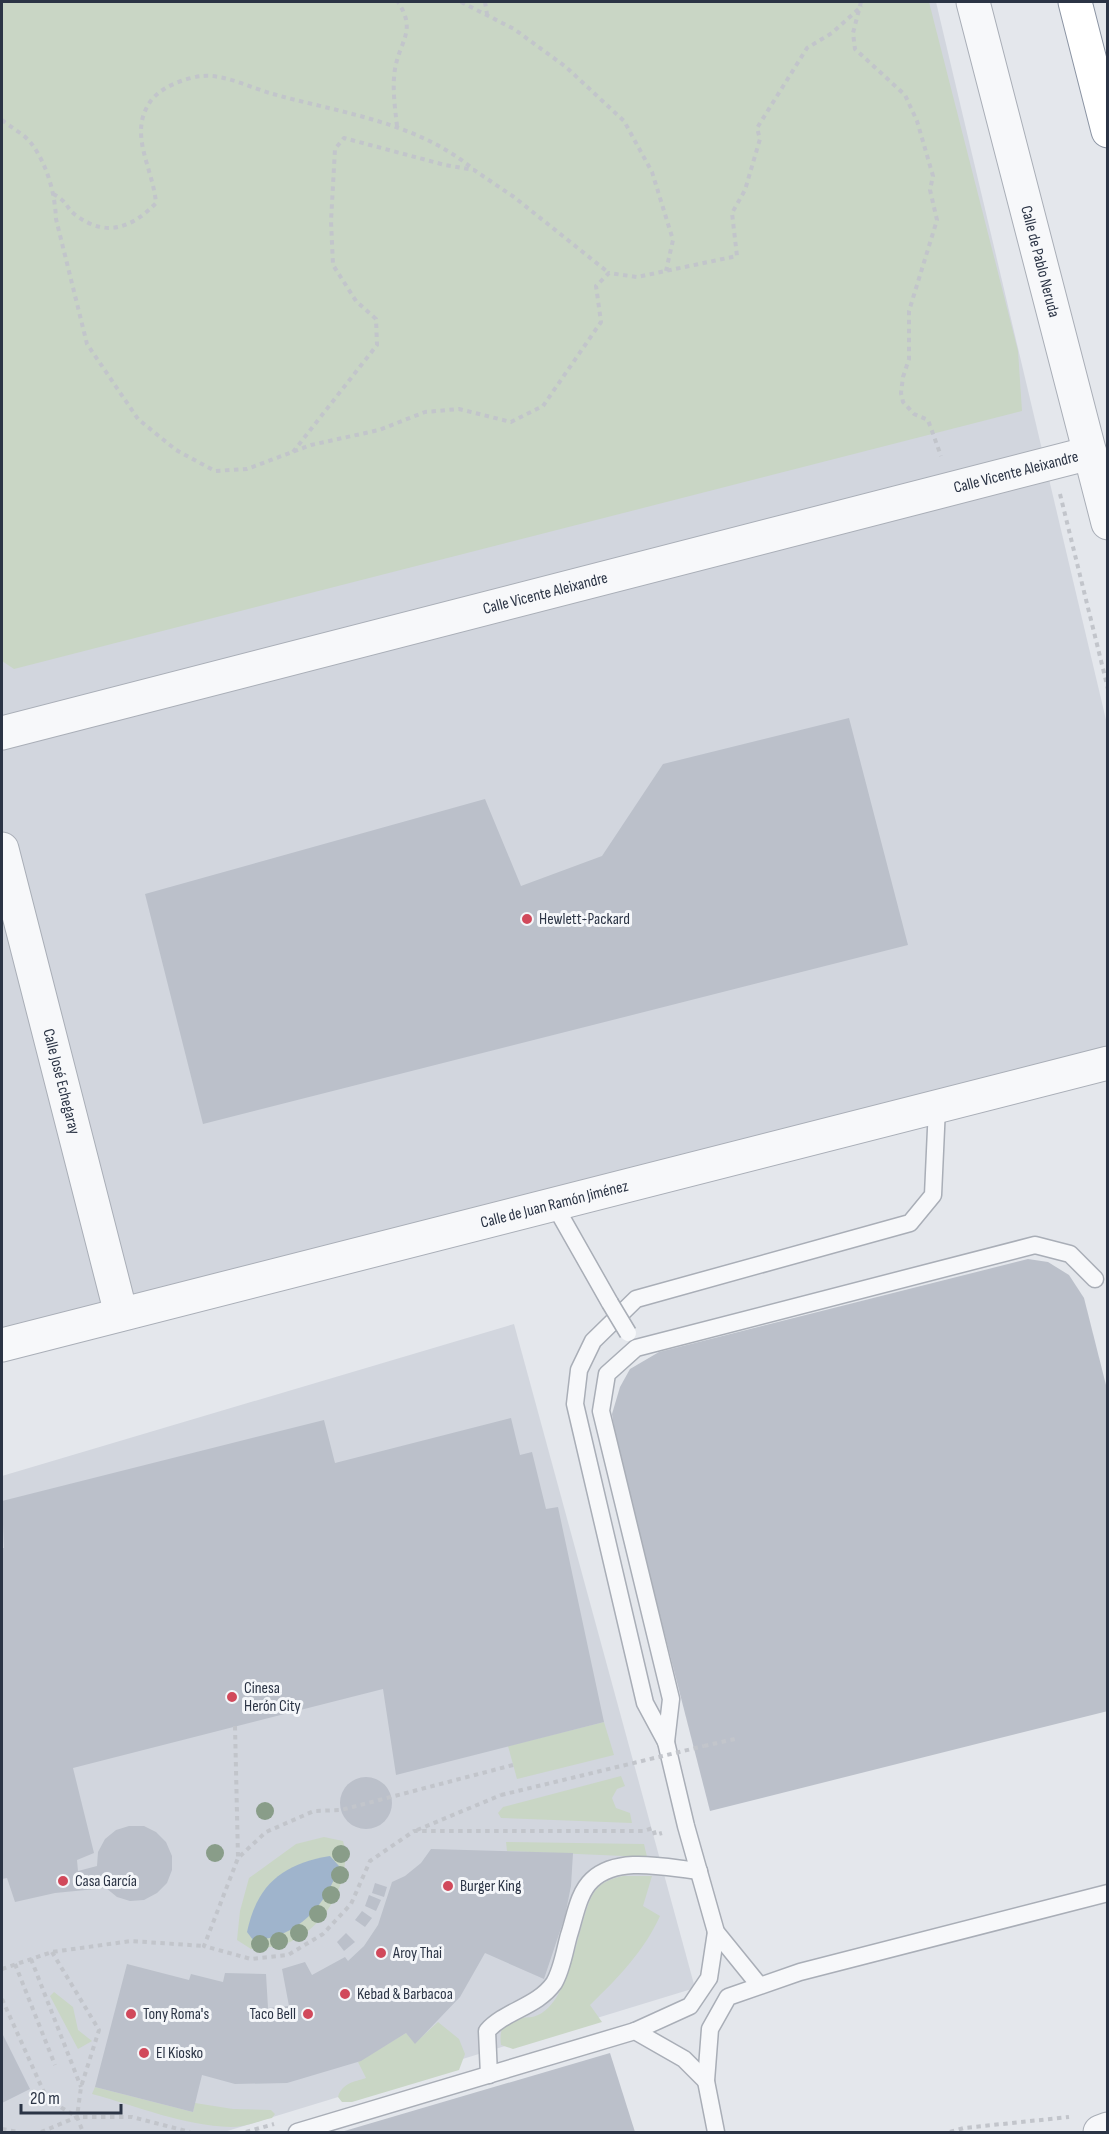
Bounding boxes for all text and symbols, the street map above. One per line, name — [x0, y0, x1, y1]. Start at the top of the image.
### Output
street label: Calle de Pablo Neruda — [1017, 204, 1064, 319]
street label: Calle Vicente Aleixandre — [952, 447, 1080, 497]
street label: Calle Vicente Aleixandre — [481, 568, 610, 618]
place label: Hewlett-Packard — [539, 910, 630, 929]
marker: Hewlett-Packard — [520, 912, 534, 926]
street label: Calle José Echegaray — [39, 1027, 84, 1136]
street label: Calle de Juan Ramón Jiménez — [479, 1176, 630, 1232]
place label: Cinesa Herón City — [244, 1679, 301, 1716]
marker: Cinesa Herón City — [225, 1690, 239, 1704]
place label: Casa García — [75, 1872, 137, 1891]
marker: Casa García — [56, 1874, 70, 1888]
place label: Burger King — [460, 1877, 521, 1896]
marker: Burger King — [441, 1879, 455, 1893]
place label: Aroy Thai — [392, 1944, 442, 1963]
marker: Aroy Thai — [374, 1946, 388, 1960]
place label: Kebad & Barbacoa — [357, 1985, 453, 2004]
marker: Kebad & Barbacoa — [338, 1987, 352, 2001]
place label: Tony Roma's — [143, 2005, 209, 2024]
place label: Taco Bell — [249, 2005, 296, 2024]
marker: Tony Roma's — [124, 2007, 138, 2021]
marker: Taco Bell — [301, 2007, 315, 2021]
place label: El Kiosko — [156, 2044, 203, 2063]
marker: El Kiosko — [137, 2046, 151, 2060]
scale bar — [21, 2077, 122, 2115]
text: 20 m — [30, 2088, 60, 2109]

